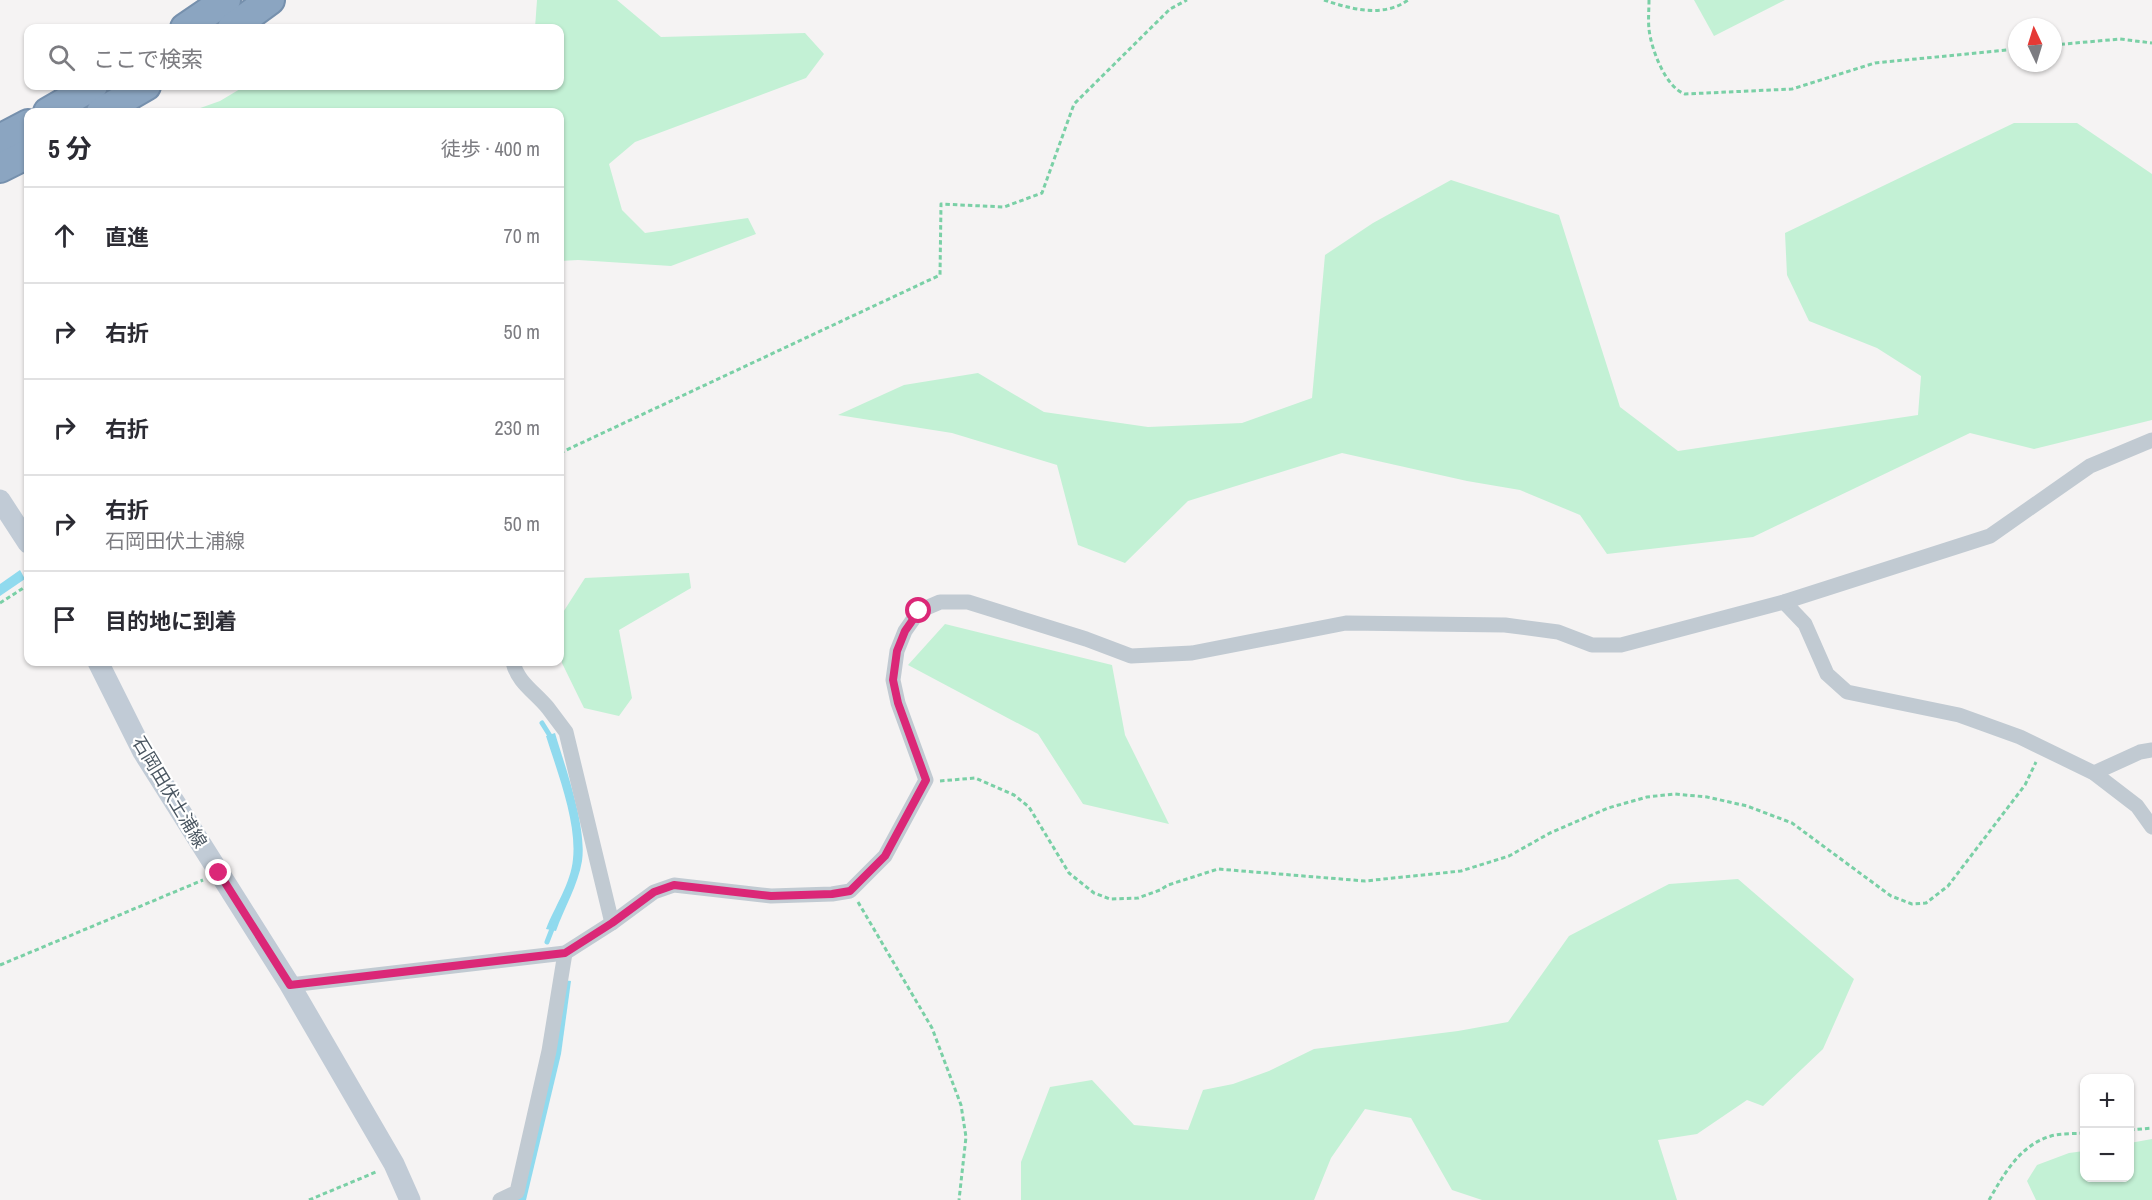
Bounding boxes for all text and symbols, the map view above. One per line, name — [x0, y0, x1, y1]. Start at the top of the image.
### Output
north arrow — [2008, 18, 2062, 72]
search box — [24, 24, 564, 90]
icon: search — [45, 41, 78, 74]
text: ここで検索 — [93, 44, 203, 74]
text: 5 分 — [48, 131, 92, 166]
text: 徒歩 · 400 m — [441, 135, 540, 162]
icon: ahead — [48, 219, 81, 252]
text: 直進 — [105, 222, 149, 252]
text: 70 m — [504, 222, 540, 249]
icon: right — [48, 315, 81, 348]
text: 右折 — [105, 318, 149, 348]
text: 50 m — [504, 318, 540, 345]
icon: right — [48, 411, 81, 444]
text: 右折 — [105, 414, 149, 444]
text: 230 m — [494, 414, 540, 441]
text: 右折 — [105, 495, 149, 525]
icon: right — [48, 507, 81, 540]
text: 50 m — [504, 510, 540, 537]
text: 石岡田伏土浦線 — [105, 527, 245, 554]
route start — [905, 597, 931, 623]
icon: arrive — [48, 603, 81, 636]
text: 目的地に到着 — [105, 606, 237, 636]
street label: 石岡田伏土浦線 — [127, 732, 213, 852]
route end — [205, 859, 231, 885]
map controls — [2080, 1074, 2134, 1182]
button: + — [2080, 1074, 2134, 1128]
button: − — [2080, 1128, 2134, 1182]

